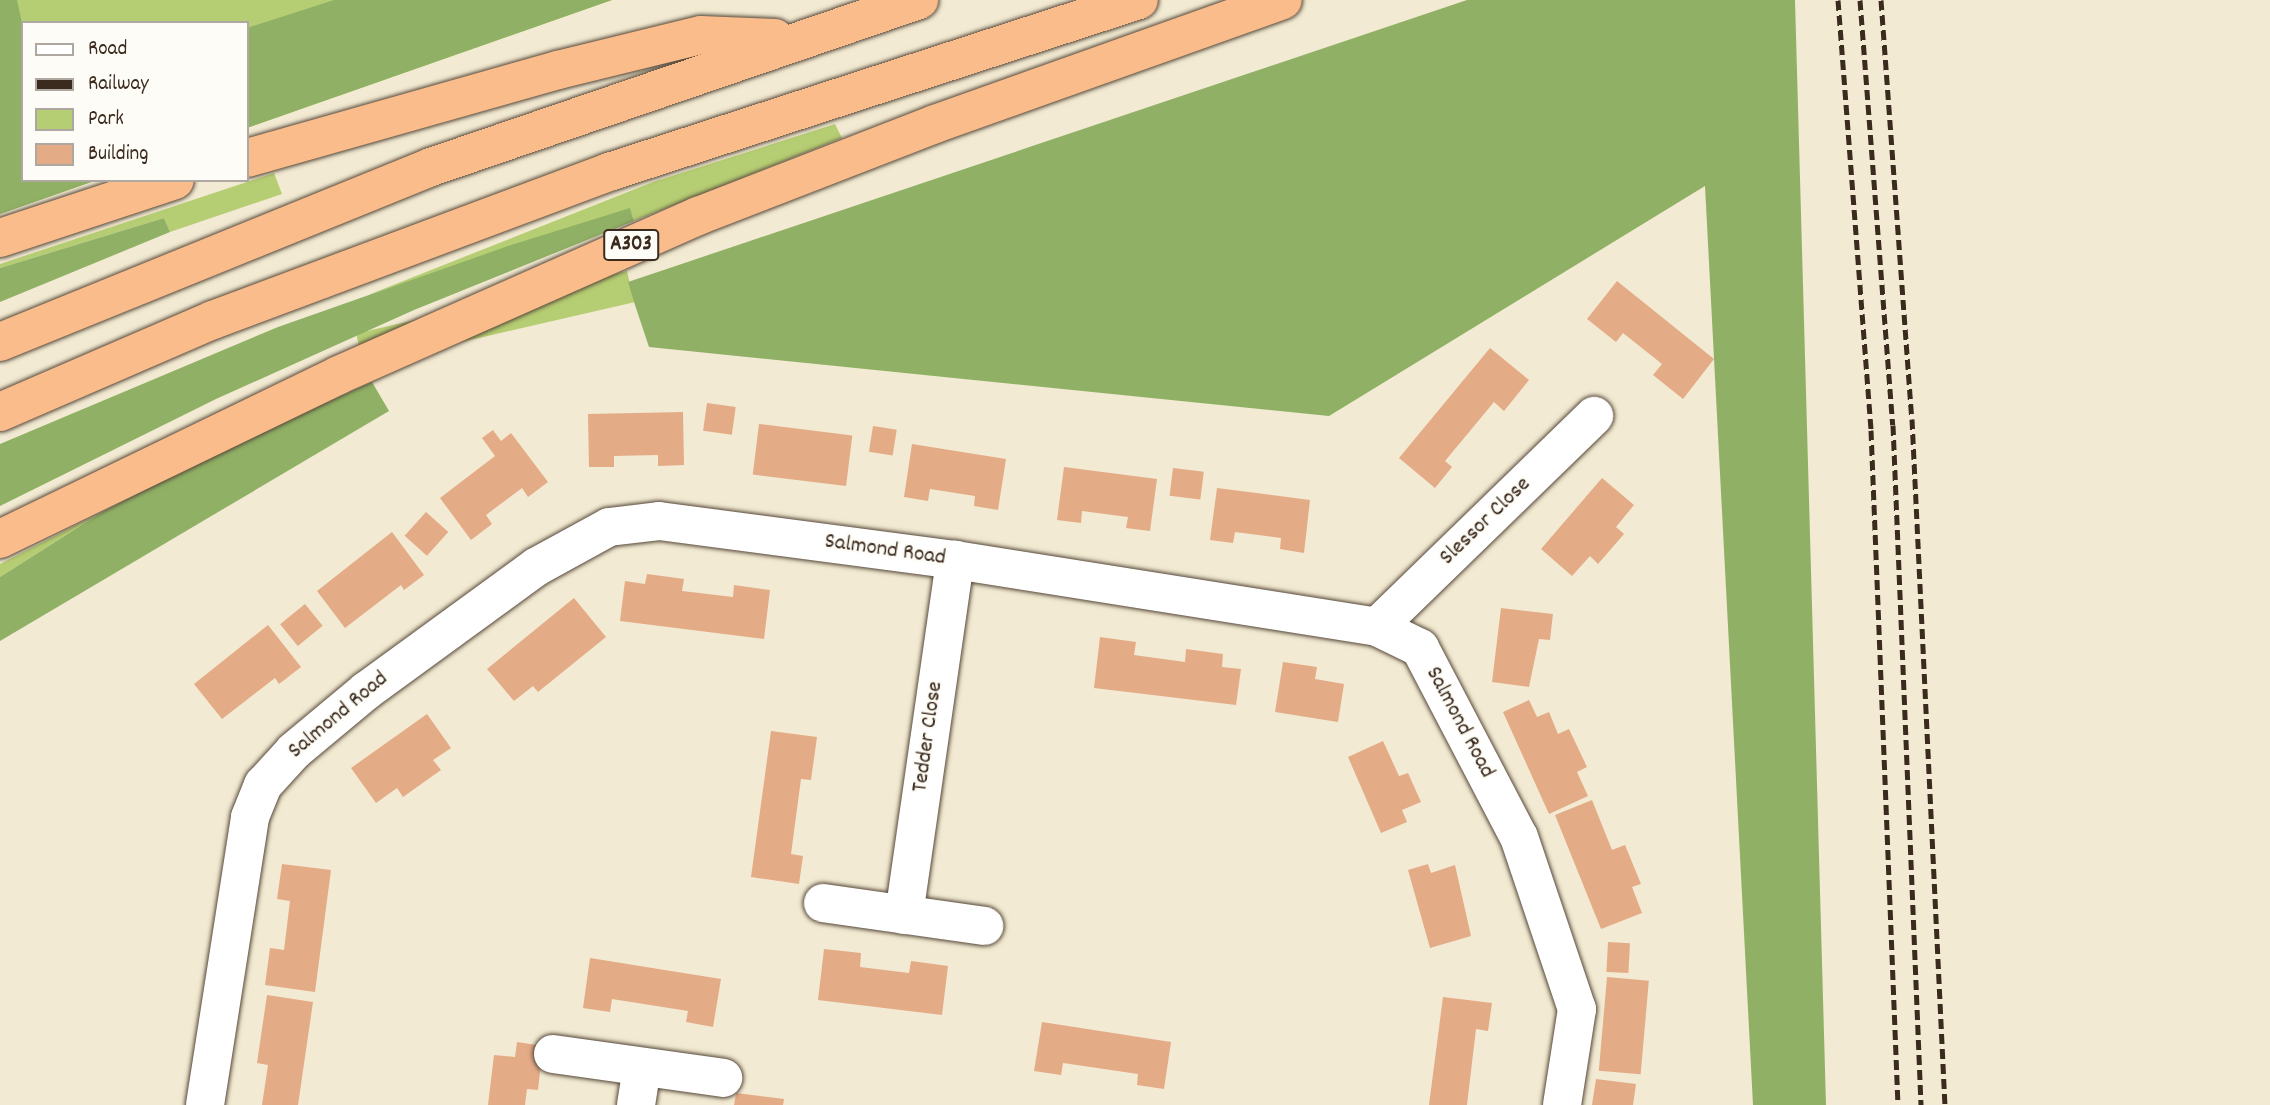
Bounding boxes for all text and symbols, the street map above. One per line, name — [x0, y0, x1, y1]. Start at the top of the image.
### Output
legend — [21, 21, 248, 182]
text: Road — [88, 35, 127, 65]
text: Railway — [88, 70, 149, 100]
text: Park — [88, 105, 124, 135]
text: Building — [88, 140, 148, 170]
road number: A303 — [603, 228, 659, 262]
street label: Slessor Close — [1435, 472, 1537, 572]
street label: Salmond Road — [823, 529, 947, 573]
street label: Salmond Road — [1418, 663, 1500, 783]
street label: Salmond Road — [283, 666, 395, 766]
street label: Tedder Close — [908, 680, 950, 794]

